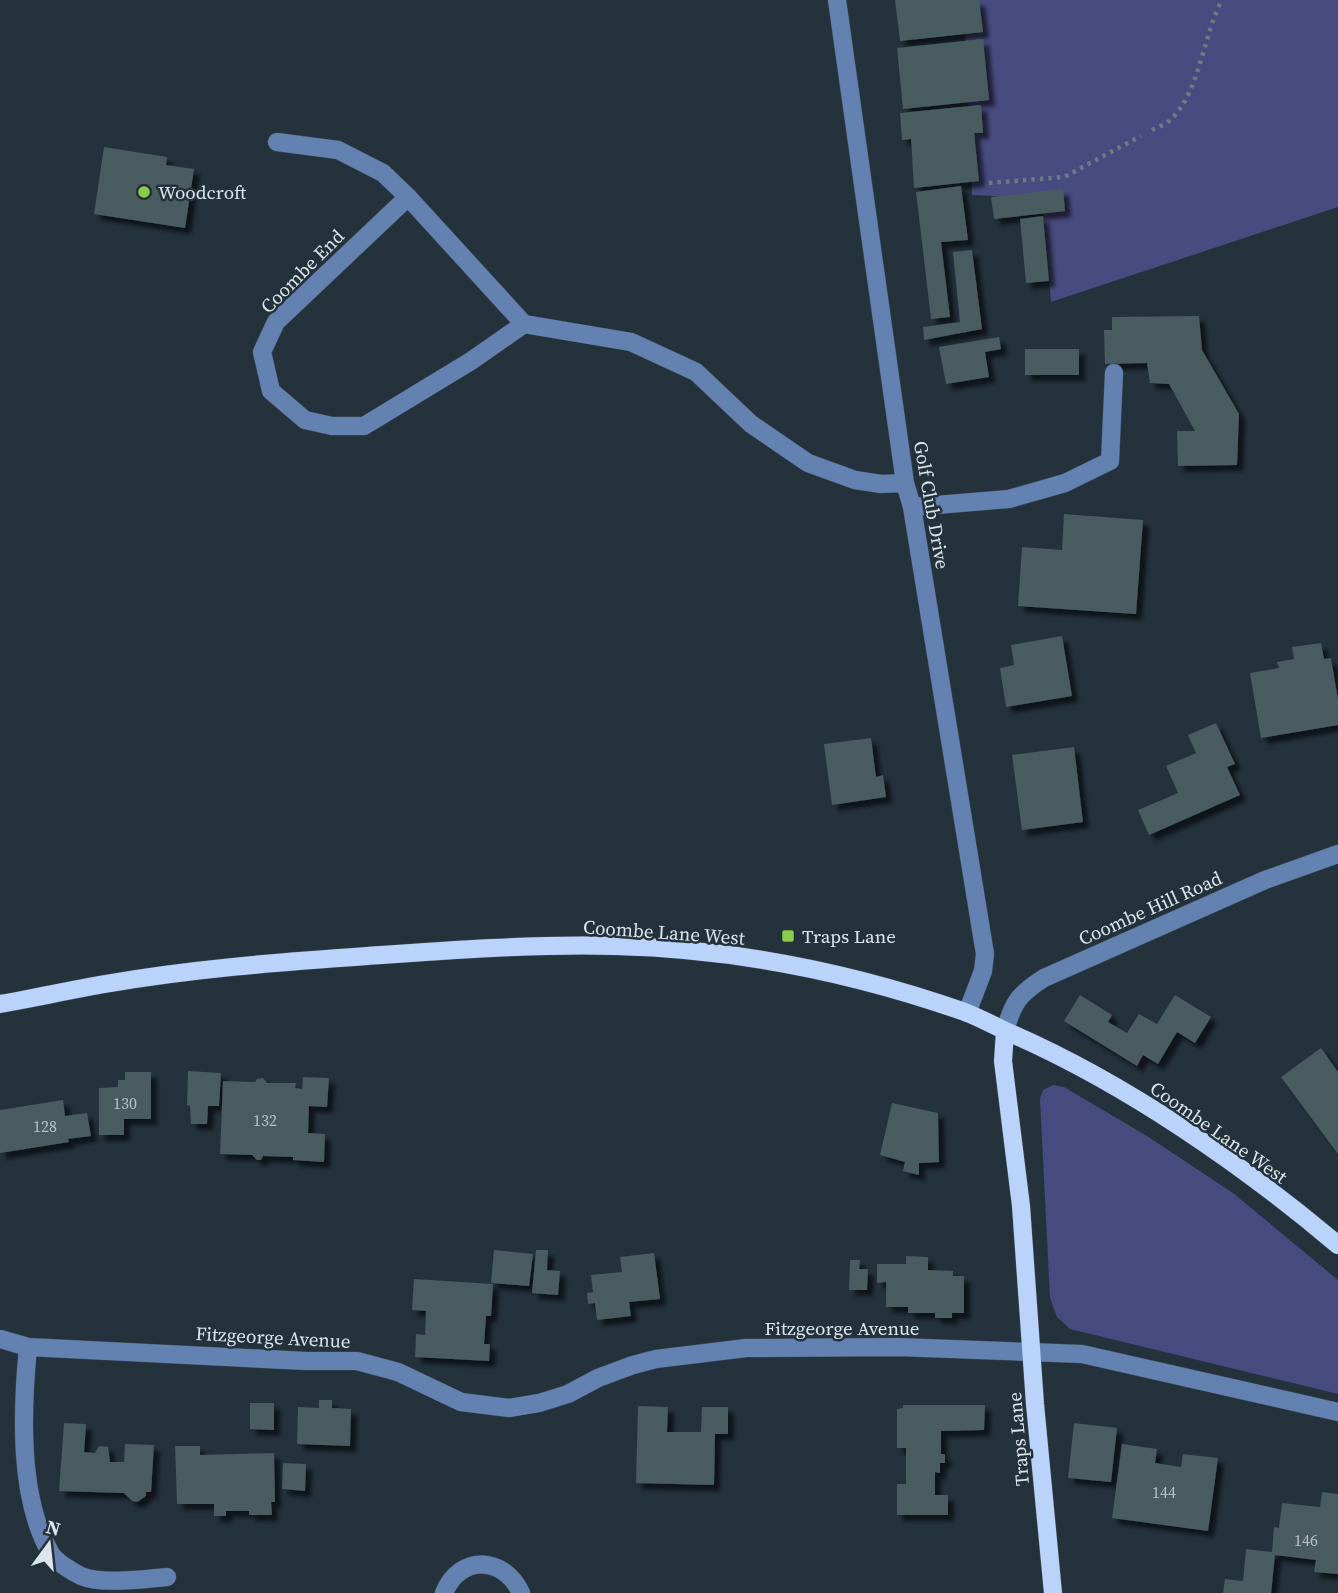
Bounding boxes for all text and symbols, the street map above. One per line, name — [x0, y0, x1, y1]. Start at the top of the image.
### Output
place label: Woodcroft — [158, 179, 247, 205]
marker: Woodcroft — [136, 184, 152, 200]
street label: Coombe End — [254, 223, 350, 319]
street label: Golf Club Drive — [908, 439, 956, 571]
street label: Coombe Hill Road — [1074, 865, 1226, 951]
street label: Coombe Lane West — [582, 913, 747, 951]
place label: Traps Lane — [802, 923, 896, 949]
marker: Traps Lane — [780, 928, 796, 944]
street label: Coombe Lane West — [1145, 1075, 1294, 1190]
house number: 130 — [113, 1092, 137, 1114]
house number: 132 — [253, 1109, 277, 1131]
house number: 128 — [33, 1115, 57, 1137]
street label: Fitzgeorge Avenue — [764, 1315, 920, 1341]
street label: Fitzgeorge Avenue — [195, 1320, 351, 1354]
street label: Traps Lane — [1001, 1391, 1035, 1487]
house number: 144 — [1152, 1481, 1176, 1503]
north arrow — [14, 1509, 84, 1579]
text: N — [43, 1513, 64, 1542]
house number: 146 — [1294, 1529, 1318, 1551]

